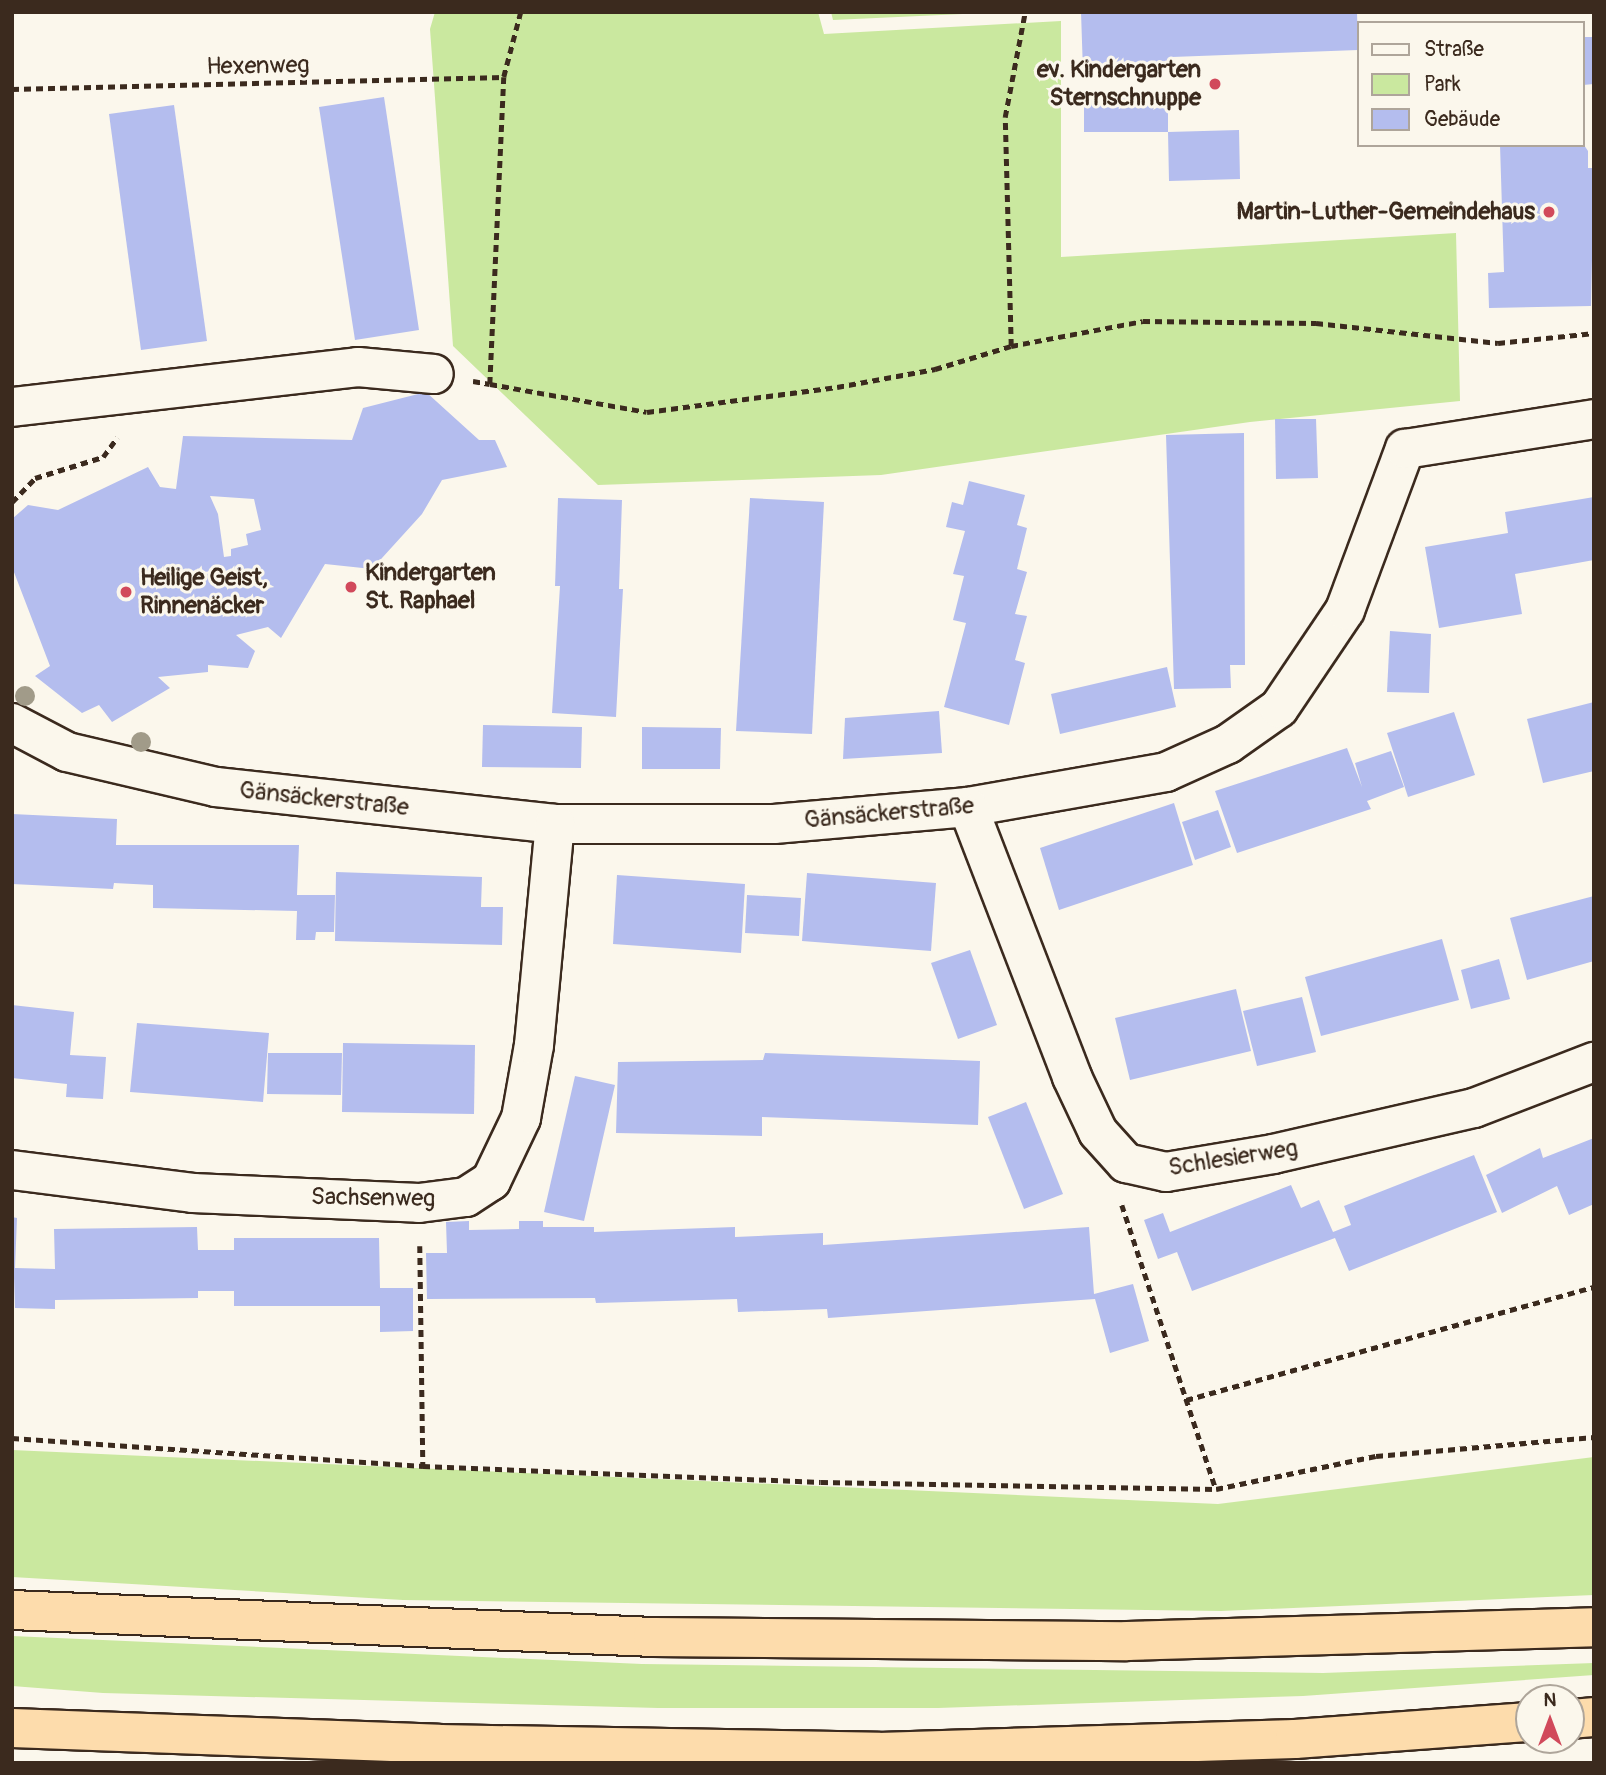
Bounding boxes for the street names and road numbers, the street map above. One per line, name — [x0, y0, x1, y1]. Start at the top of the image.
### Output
street label: Hexenweg — [206, 51, 310, 81]
street label: Gänsäckerstraße — [238, 776, 410, 822]
street label: Gänsäckerstraße — [803, 791, 975, 835]
street label: Schlesierweg — [1166, 1134, 1300, 1182]
street label: Sachsenweg — [311, 1183, 435, 1213]

